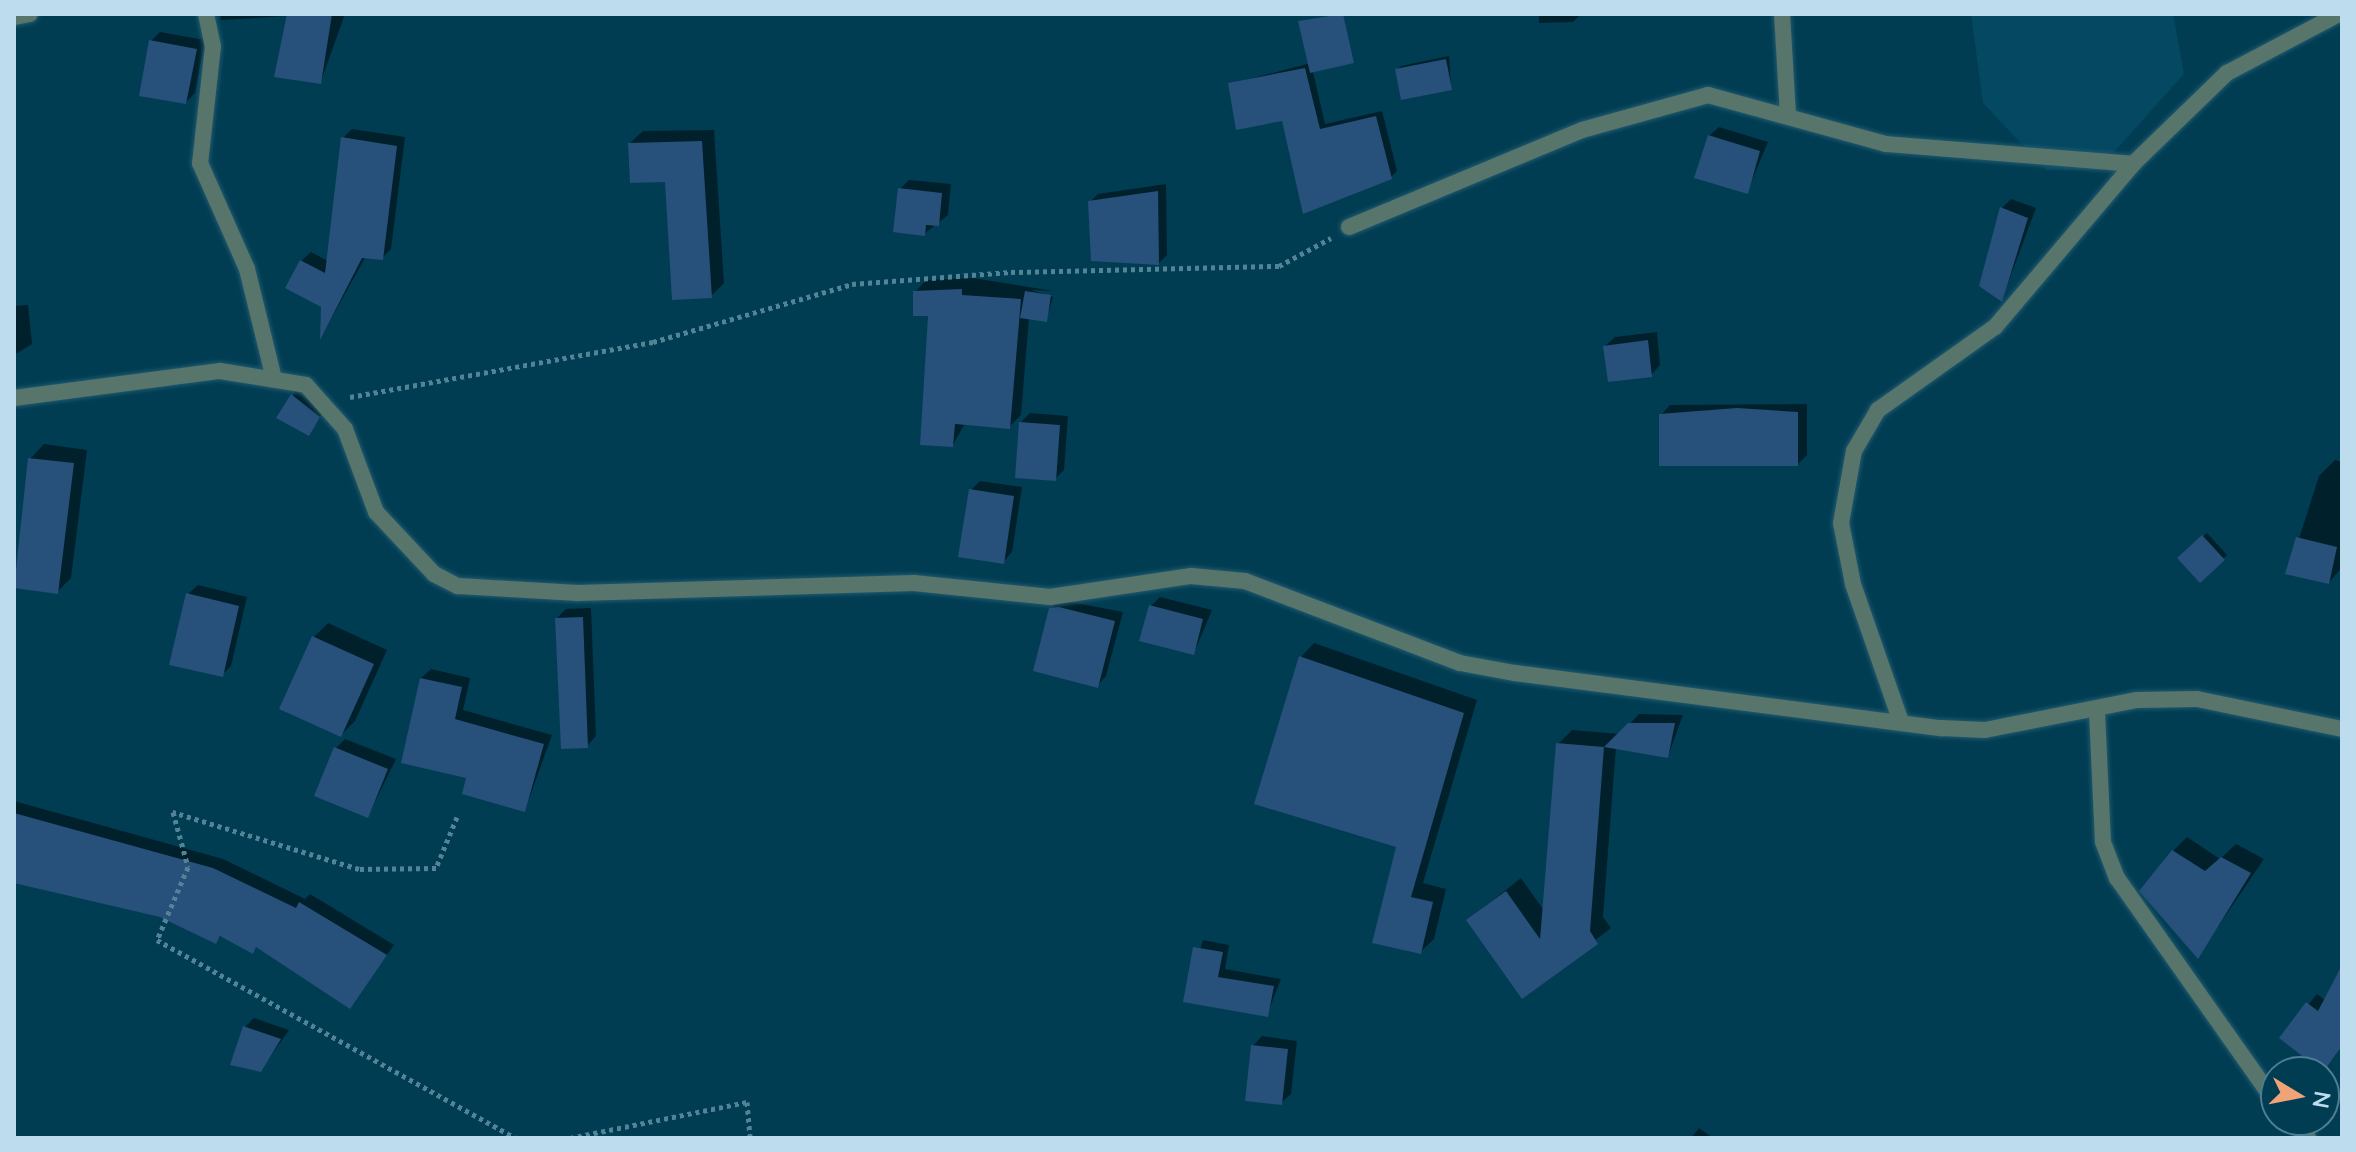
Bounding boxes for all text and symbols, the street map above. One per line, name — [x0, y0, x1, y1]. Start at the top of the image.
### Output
north arrow — [2260, 1056, 2340, 1136]
text: N — [2307, 1089, 2337, 1111]

